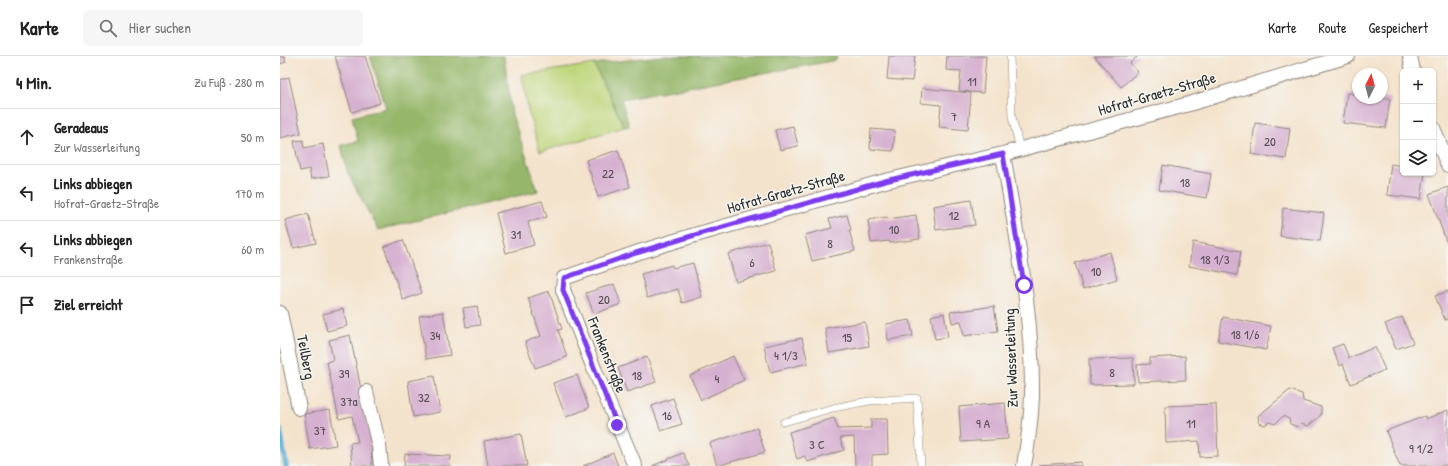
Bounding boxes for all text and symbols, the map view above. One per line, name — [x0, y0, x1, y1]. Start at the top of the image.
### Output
search box — [83, 10, 363, 46]
text: Karte — [20, 15, 59, 41]
icon: search — [97, 17, 119, 39]
text: Hier suchen — [129, 17, 191, 38]
text: Karte — [1268, 18, 1297, 37]
text: Route — [1319, 18, 1347, 37]
text: Gespeichert — [1369, 18, 1428, 37]
street label: Hofrat-Graetz-Straße — [1096, 67, 1218, 120]
north arrow — [1352, 68, 1388, 104]
map controls — [1400, 68, 1436, 176]
button: + — [1400, 68, 1436, 104]
text: 4 Min. — [16, 71, 52, 94]
house number: 11 — [967, 72, 977, 90]
text: Zu Fuß · 280 m — [194, 73, 264, 91]
button: − — [1400, 104, 1436, 140]
house number: 7 — [951, 107, 957, 125]
text: Geradeaus — [54, 117, 108, 138]
icon: ahead — [16, 126, 38, 148]
text: 50 m — [241, 128, 264, 146]
house number: 20 — [1264, 132, 1276, 150]
text: Zur Wasserleitung — [54, 138, 140, 156]
button: layers — [1400, 140, 1436, 176]
house number: 22 — [602, 164, 614, 182]
street label: Hofrat-Graetz-Straße — [725, 165, 847, 218]
text: Links abbiegen — [54, 173, 132, 194]
house number: 18 — [1180, 173, 1191, 191]
icon: left — [16, 182, 38, 204]
text: 170 m — [235, 184, 264, 202]
text: Hofrat-Graetz-Straße — [54, 194, 159, 212]
house number: 12 — [949, 206, 959, 224]
house number: 10 — [889, 220, 899, 238]
house number: 31 — [511, 225, 522, 243]
text: Links abbiegen — [54, 229, 132, 250]
house number: 8 — [827, 234, 833, 252]
icon: left — [16, 238, 38, 260]
text: 60 m — [241, 240, 264, 258]
text: Frankenstraße — [54, 250, 123, 268]
house number: 18 1/3 — [1200, 250, 1230, 268]
house number: 6 — [749, 253, 755, 271]
house number: 10 — [1091, 262, 1101, 280]
route start — [1015, 276, 1033, 294]
house number: 20 — [598, 290, 610, 308]
icon: arrive — [16, 294, 38, 316]
text: Ziel erreicht — [54, 294, 123, 315]
street label: Zur Wasserleitung — [998, 308, 1023, 408]
street label: Frankenstraße — [582, 313, 632, 396]
house number: 18 1/6 — [1231, 325, 1259, 343]
house number: 34 — [430, 326, 440, 344]
house number: 15 — [842, 328, 853, 346]
street label: Teilberg — [292, 333, 321, 381]
house number: 4 1/3 — [774, 346, 798, 364]
house number: 8 — [1109, 363, 1115, 381]
house number: 39 — [339, 364, 350, 382]
house number: 18 — [632, 366, 643, 384]
house number: 4 — [715, 369, 720, 387]
house number: 32 — [418, 388, 430, 406]
house number: 37a — [340, 392, 358, 410]
house number: 16 — [662, 406, 672, 424]
house number: 9 A — [976, 414, 991, 432]
house number: 11 — [1186, 414, 1196, 432]
route end — [608, 416, 626, 434]
house number: 37 — [314, 421, 326, 439]
house number: 3 C — [809, 435, 825, 453]
house number: 9 1/2 — [1409, 439, 1433, 457]

